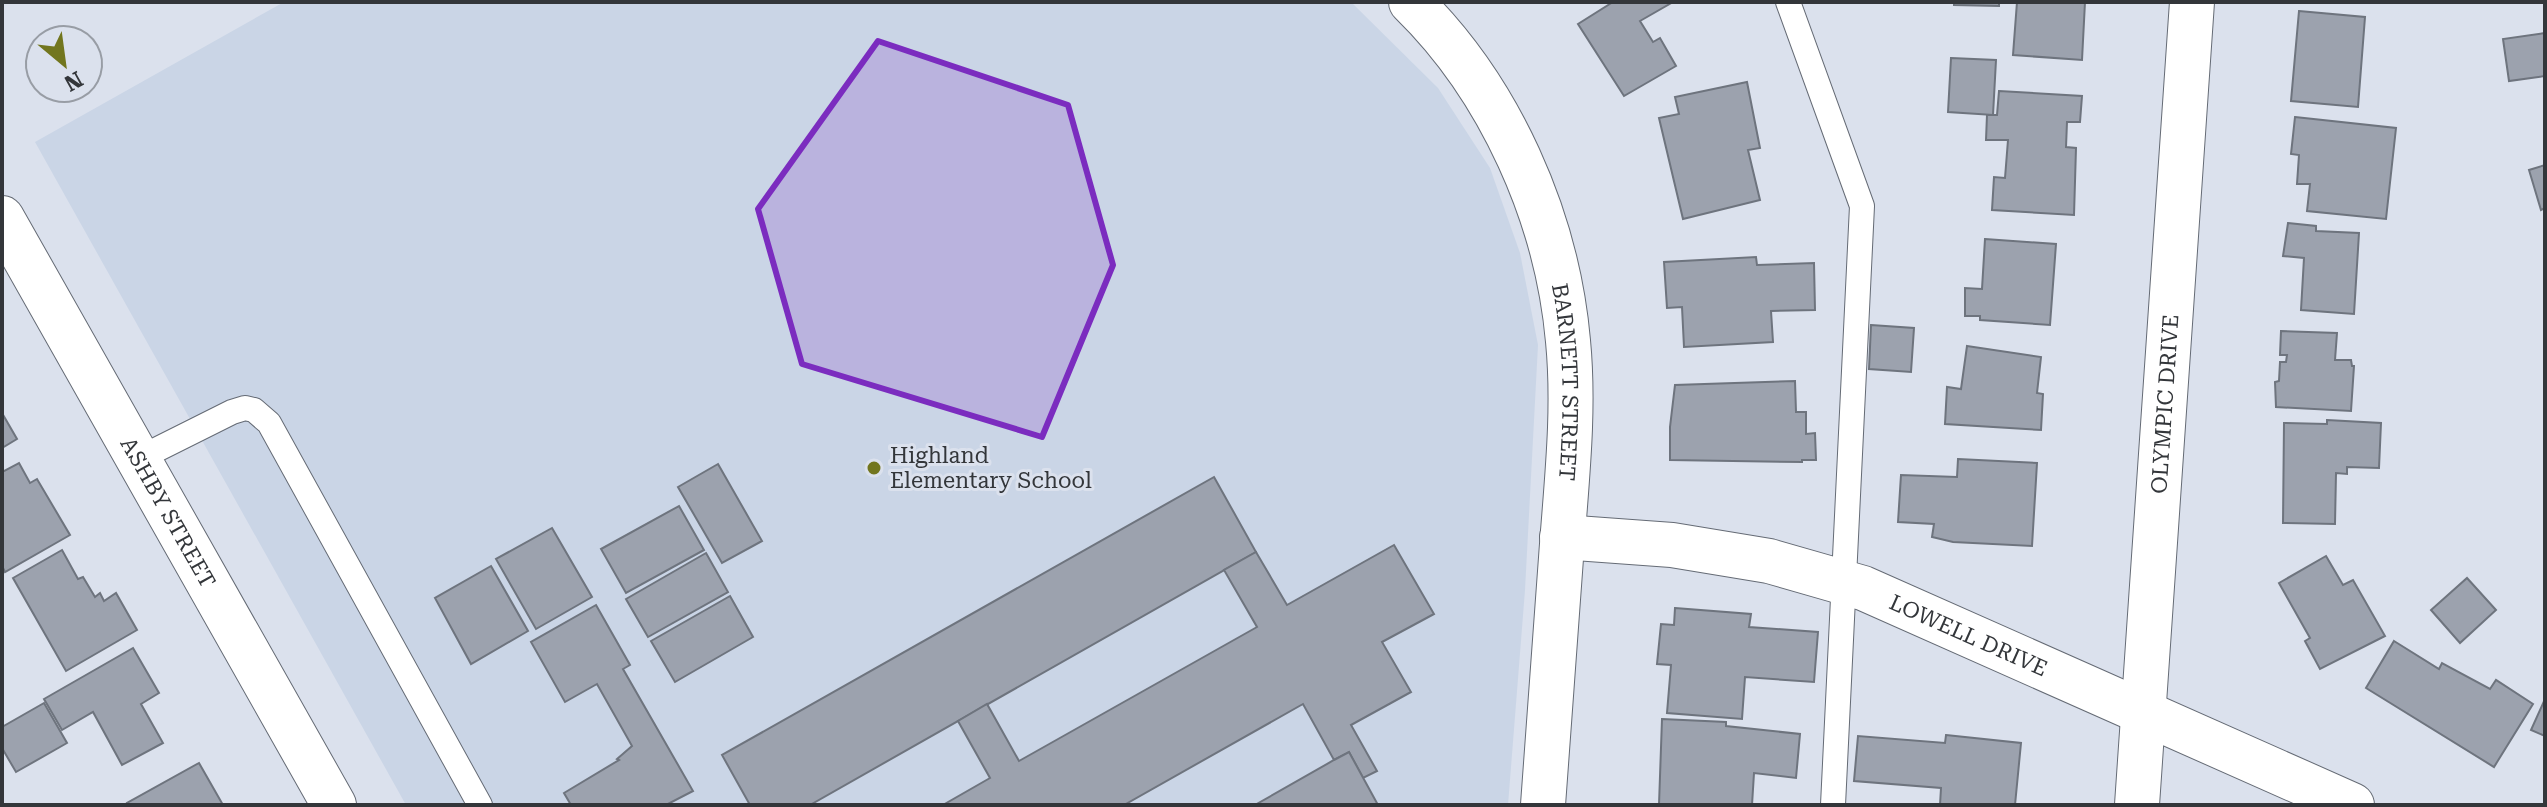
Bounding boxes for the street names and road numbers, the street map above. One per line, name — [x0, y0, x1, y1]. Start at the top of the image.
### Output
street label: BARNETT STREET — [1547, 281, 1583, 482]
street label: OLYMPIC DRIVE — [2146, 313, 2183, 494]
street label: ASHBY STREET — [116, 433, 221, 592]
street label: LOWELL DRIVE — [1886, 589, 2052, 681]

